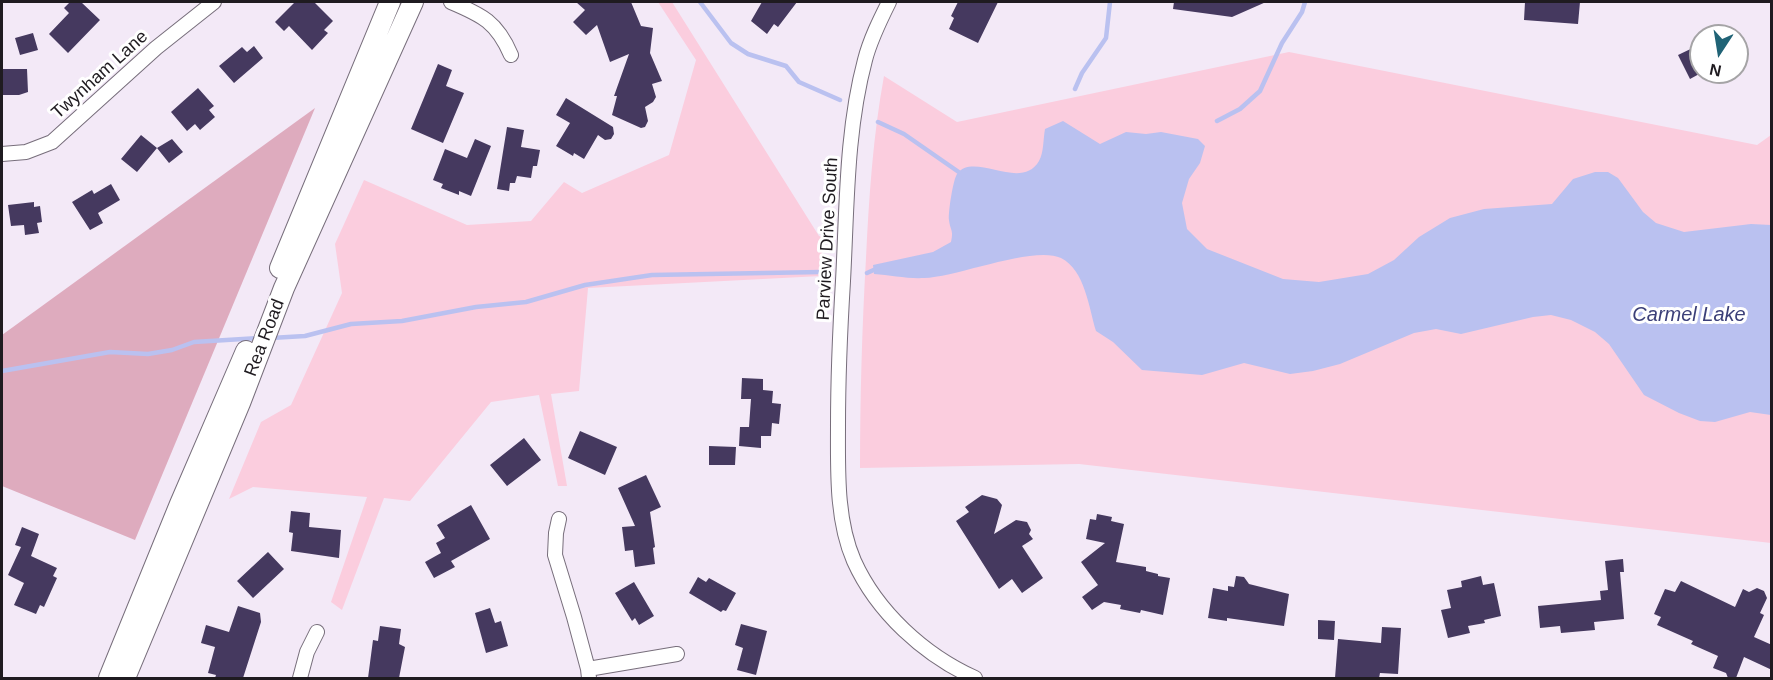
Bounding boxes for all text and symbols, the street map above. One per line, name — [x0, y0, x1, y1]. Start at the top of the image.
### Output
north arrow — [1689, 24, 1749, 84]
street label: Twynham Lane — [47, 26, 153, 124]
text: N — [1708, 61, 1723, 80]
street label: Parview Drive South — [813, 157, 843, 321]
street label: Rea Road — [240, 296, 290, 380]
water label: Carmel Lake — [1632, 303, 1746, 327]

